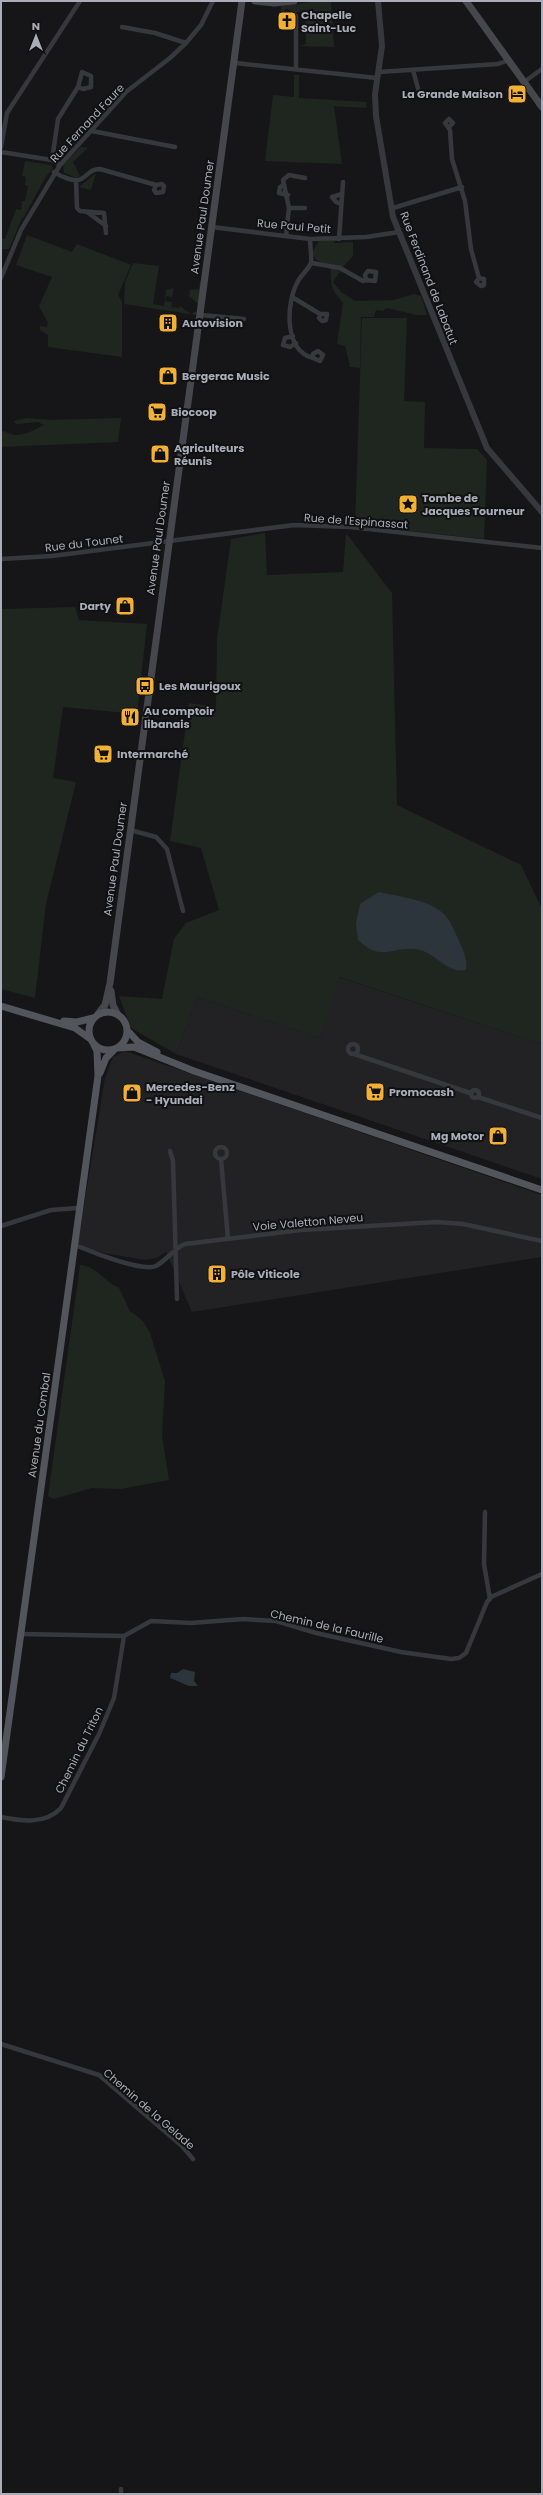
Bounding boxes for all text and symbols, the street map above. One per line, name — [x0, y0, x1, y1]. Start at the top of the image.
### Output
place label: Chapelle Saint-Luc — [301, 7, 356, 36]
church icon: Chapelle Saint-Luc — [276, 10, 298, 32]
north arrow — [16, 16, 56, 56]
text: N — [32, 18, 40, 34]
street label: Rue Fernand Faure — [46, 80, 128, 166]
hotel icon: La Grande Maison — [506, 83, 528, 105]
place label: La Grande Maison — [402, 86, 503, 102]
street label: Avenue Paul Doumer — [186, 159, 218, 275]
street label: Rue Ferdinand de Labatut — [396, 209, 462, 347]
street label: Rue Paul Petit — [256, 215, 332, 237]
building icon: Autovision — [157, 312, 179, 334]
place label: Autovision — [182, 315, 243, 331]
shop icon: Bergerac Music — [157, 365, 179, 387]
place label: Bergerac Music — [182, 368, 270, 384]
supermarket icon: Biocoop — [146, 401, 168, 423]
place label: Biocoop — [171, 404, 217, 420]
place label: Agriculteurs Réunis — [174, 440, 244, 469]
shop icon: Agriculteurs Réunis — [149, 443, 171, 465]
street label: Avenue Paul Doumer — [142, 480, 174, 596]
place label: Tombe de Jacques Tourneur — [422, 490, 525, 519]
place icon: Tombe de Jacques Tourneur — [397, 493, 419, 515]
street label: Rue de l'Espinassat — [304, 509, 408, 533]
street label: Rue du Tounet — [44, 530, 124, 556]
shop icon: Darty — [114, 595, 136, 617]
place label: Darty — [79, 598, 111, 614]
bus stop icon: Les Maurigoux — [134, 675, 156, 697]
place label: Les Maurigoux — [159, 678, 241, 694]
place label: Au comptoir libanais — [144, 703, 214, 732]
restaurant icon: Au comptoir libanais — [119, 706, 141, 728]
supermarket icon: Intermarché — [92, 743, 114, 765]
place label: Intermarché — [117, 746, 189, 762]
street label: Avenue Paul Doumer — [99, 801, 131, 917]
place label: Mercedes-Benz - Hyundai — [146, 1079, 235, 1108]
supermarket icon: Promocash — [364, 1081, 386, 1103]
shop icon: Mercedes-Benz - Hyundai — [121, 1082, 143, 1104]
place label: Promocash — [389, 1084, 454, 1100]
shop icon: Mg Motor — [487, 1125, 509, 1147]
place label: Mg Motor — [431, 1128, 484, 1144]
street label: Voie Valetton Neveu — [252, 1209, 364, 1235]
building icon: Pôle Viticole — [206, 1263, 228, 1285]
place label: Pôle Viticole — [231, 1266, 300, 1282]
street label: Avenue du Combal — [24, 1371, 54, 1479]
street label: Chemin de la Faurille — [269, 1605, 385, 1647]
street label: Chemin du Triton — [51, 1704, 107, 1796]
street label: Chemin de la Gelade — [100, 2065, 198, 2153]

